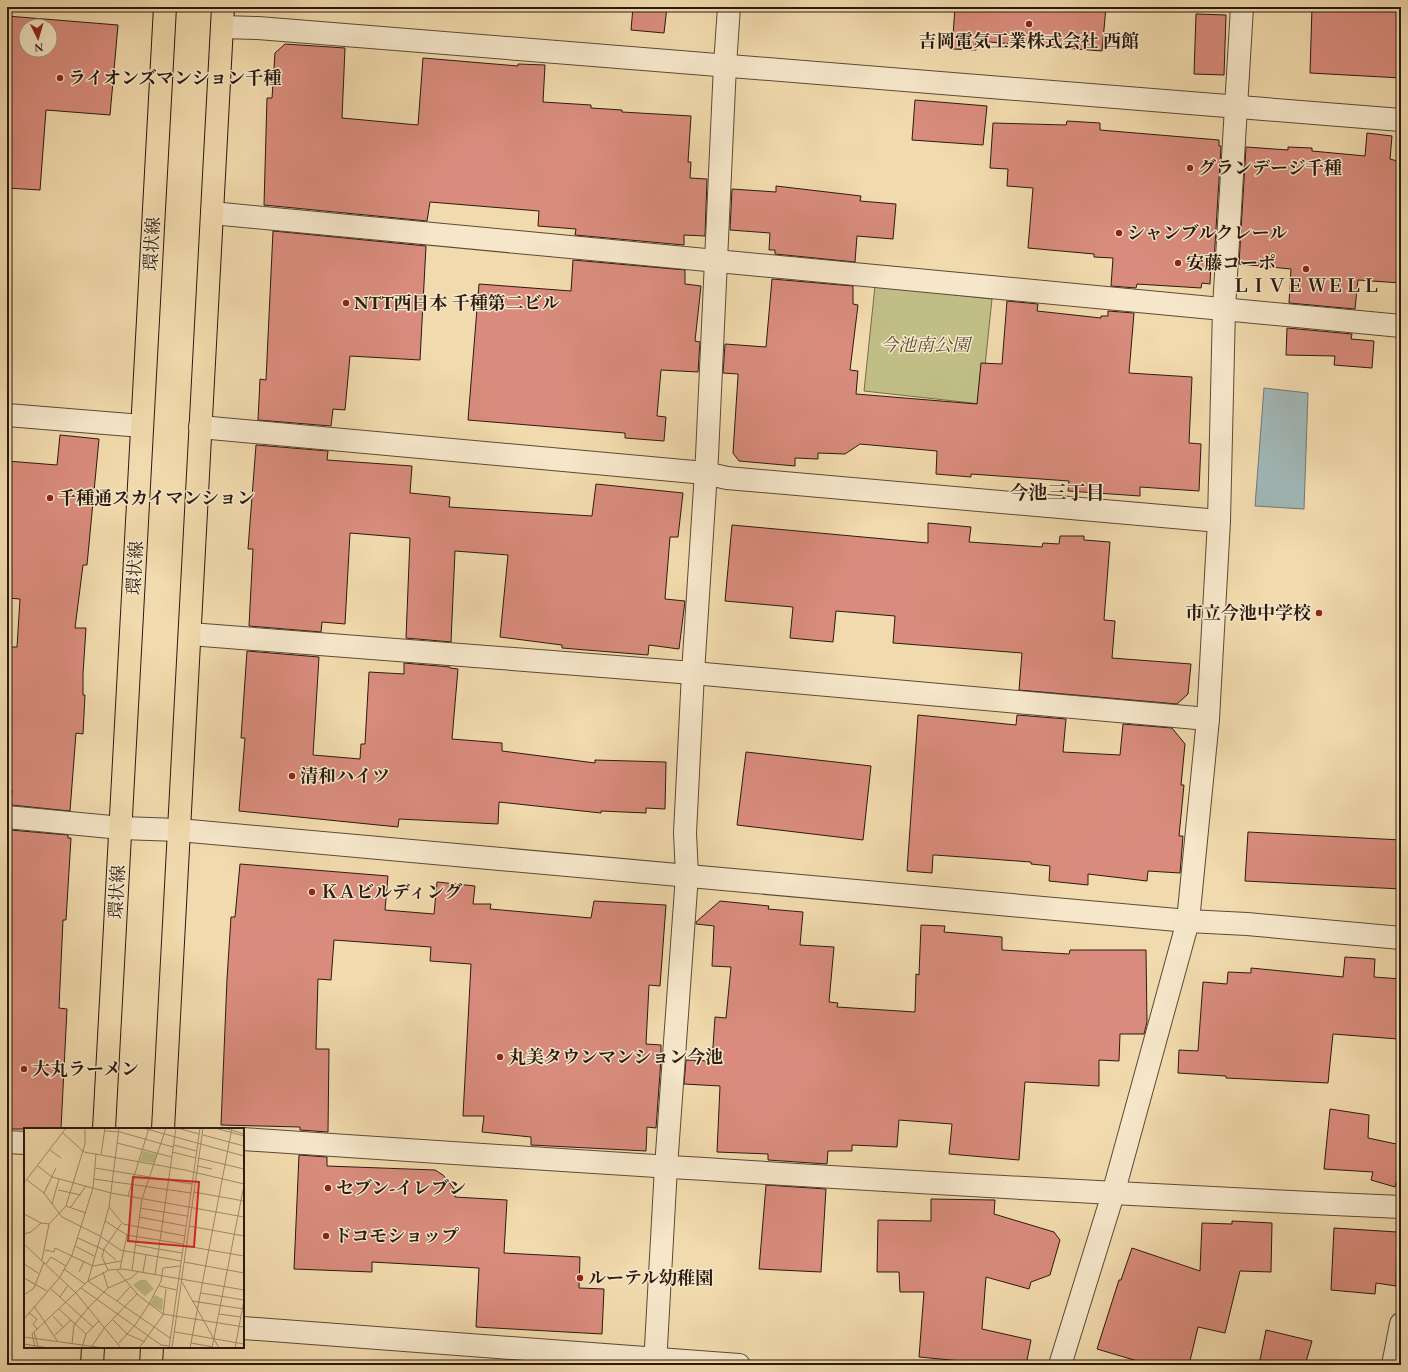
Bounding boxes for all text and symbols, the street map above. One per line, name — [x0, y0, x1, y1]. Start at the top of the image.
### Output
north arrow — [18, 18, 58, 58]
marker: 吉岡電気工業株式会社 西館 — [1024, 19, 1034, 29]
place label: 吉岡電気工業株式会社 西館 — [919, 29, 1139, 52]
text: N — [34, 41, 44, 55]
place label: ライオンズマンション千種 — [68, 66, 281, 89]
marker: ライオンズマンション千種 — [55, 73, 65, 83]
place label: グランデージ千種 — [1198, 156, 1342, 179]
marker: グランデージ千種 — [1185, 163, 1195, 173]
street label: 環状線 — [139, 216, 164, 272]
place label: シャンブルクレール — [1127, 221, 1287, 244]
marker: シャンブルクレール — [1114, 228, 1124, 238]
place label: 安藤コーポ — [1186, 251, 1276, 274]
marker: 安藤コーポ — [1173, 258, 1183, 268]
marker: ＬＩＶＥ ＷＥＬＬ — [1301, 264, 1311, 274]
place label: ＬＩＶＥ ＷＥＬＬ — [1232, 274, 1380, 297]
place label: NTT西日本 千種第二ビル — [354, 291, 560, 314]
marker: NTT西日本 千種第二ビル — [341, 298, 351, 308]
park label: 今池南公園 — [880, 333, 973, 356]
district label: 今池三丁目 — [1009, 480, 1105, 505]
place label: 千種通スカイマンション — [58, 486, 255, 509]
marker: 千種通スカイマンション — [45, 493, 55, 503]
street label: 環状線 — [122, 540, 147, 596]
place label: 市立今池中学校 — [1185, 601, 1311, 624]
marker: 市立今池中学校 — [1314, 608, 1324, 618]
place label: 清和ハイツ — [300, 764, 390, 787]
marker: 清和ハイツ — [287, 771, 297, 781]
street label: 環状線 — [104, 864, 129, 920]
place label: ＫＡビルディング — [320, 880, 462, 903]
marker: ＫＡビルディング — [307, 887, 317, 897]
place label: 丸美タウンマンション今池 — [508, 1045, 723, 1068]
marker: 丸美タウンマンション今池 — [495, 1052, 505, 1062]
place label: 大丸ラーメン — [32, 1057, 139, 1080]
marker: 大丸ラーメン — [19, 1064, 29, 1074]
inset map — [24, 1128, 244, 1348]
place label: セブン-イレブン — [336, 1176, 466, 1199]
marker: セブン-イレブン — [323, 1183, 333, 1193]
place label: ドコモショップ — [334, 1224, 459, 1247]
marker: ドコモショップ — [321, 1231, 331, 1241]
place label: ルーテル幼稚園 — [588, 1266, 713, 1289]
marker: ルーテル幼稚園 — [575, 1273, 585, 1283]

